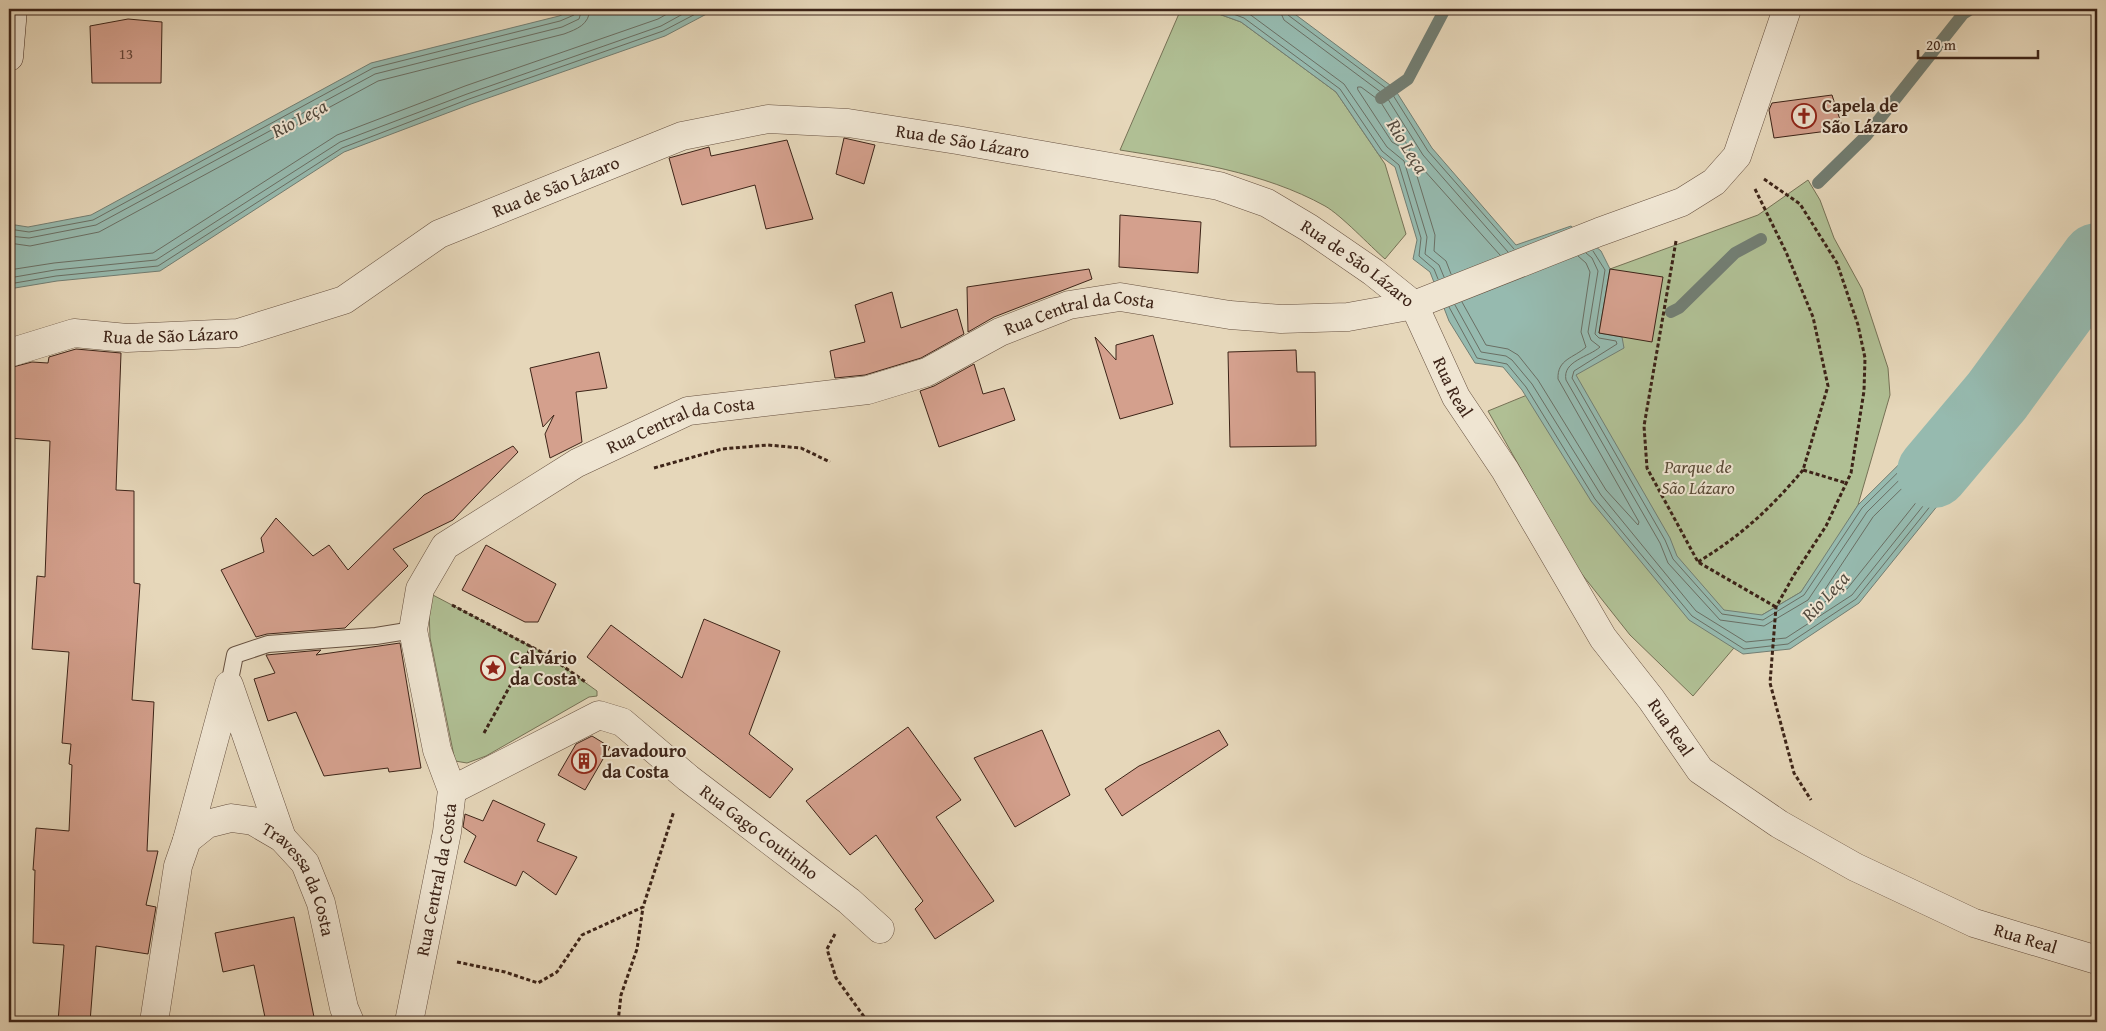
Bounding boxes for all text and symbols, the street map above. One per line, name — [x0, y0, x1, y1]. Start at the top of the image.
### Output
scale bar — [1918, 28, 2038, 60]
text: 20 m — [1926, 34, 1957, 55]
house number: 13 — [119, 43, 133, 64]
water label: Rio Leça — [265, 91, 332, 145]
place label: Capela de São Lázaro — [1822, 92, 1909, 140]
church icon: Capela de São Lázaro — [1791, 103, 1817, 129]
water label: Rio Leça — [1380, 112, 1436, 179]
street label: Rua de São Lázaro — [894, 117, 1032, 166]
street label: Rua de São Lázaro — [488, 149, 623, 224]
street label: Rua de São Lázaro — [1296, 212, 1421, 313]
street label: Rua Central da Costa — [1000, 283, 1157, 342]
street label: Rua de São Lázaro — [102, 319, 239, 351]
street label: Rua Real — [1426, 352, 1480, 423]
street label: Rua Central da Costa — [602, 389, 756, 460]
park label: Parque de São Lázaro — [1661, 453, 1735, 501]
water label: Rio Leça — [1794, 564, 1856, 628]
place label: Calvário da Costa — [510, 644, 578, 692]
place icon: Calvário da Costa — [480, 655, 506, 681]
street label: Rua Real — [1641, 693, 1701, 762]
place label: Lavadouro da Costa — [602, 737, 687, 785]
building icon: Lavadouro da Costa — [571, 748, 597, 774]
street label: Rua Gago Coutinho — [694, 778, 825, 886]
street label: Rua Central da Costa — [408, 801, 463, 958]
street label: Travessa da Costa — [257, 815, 342, 939]
street label: Rua Real — [1991, 916, 2061, 960]

